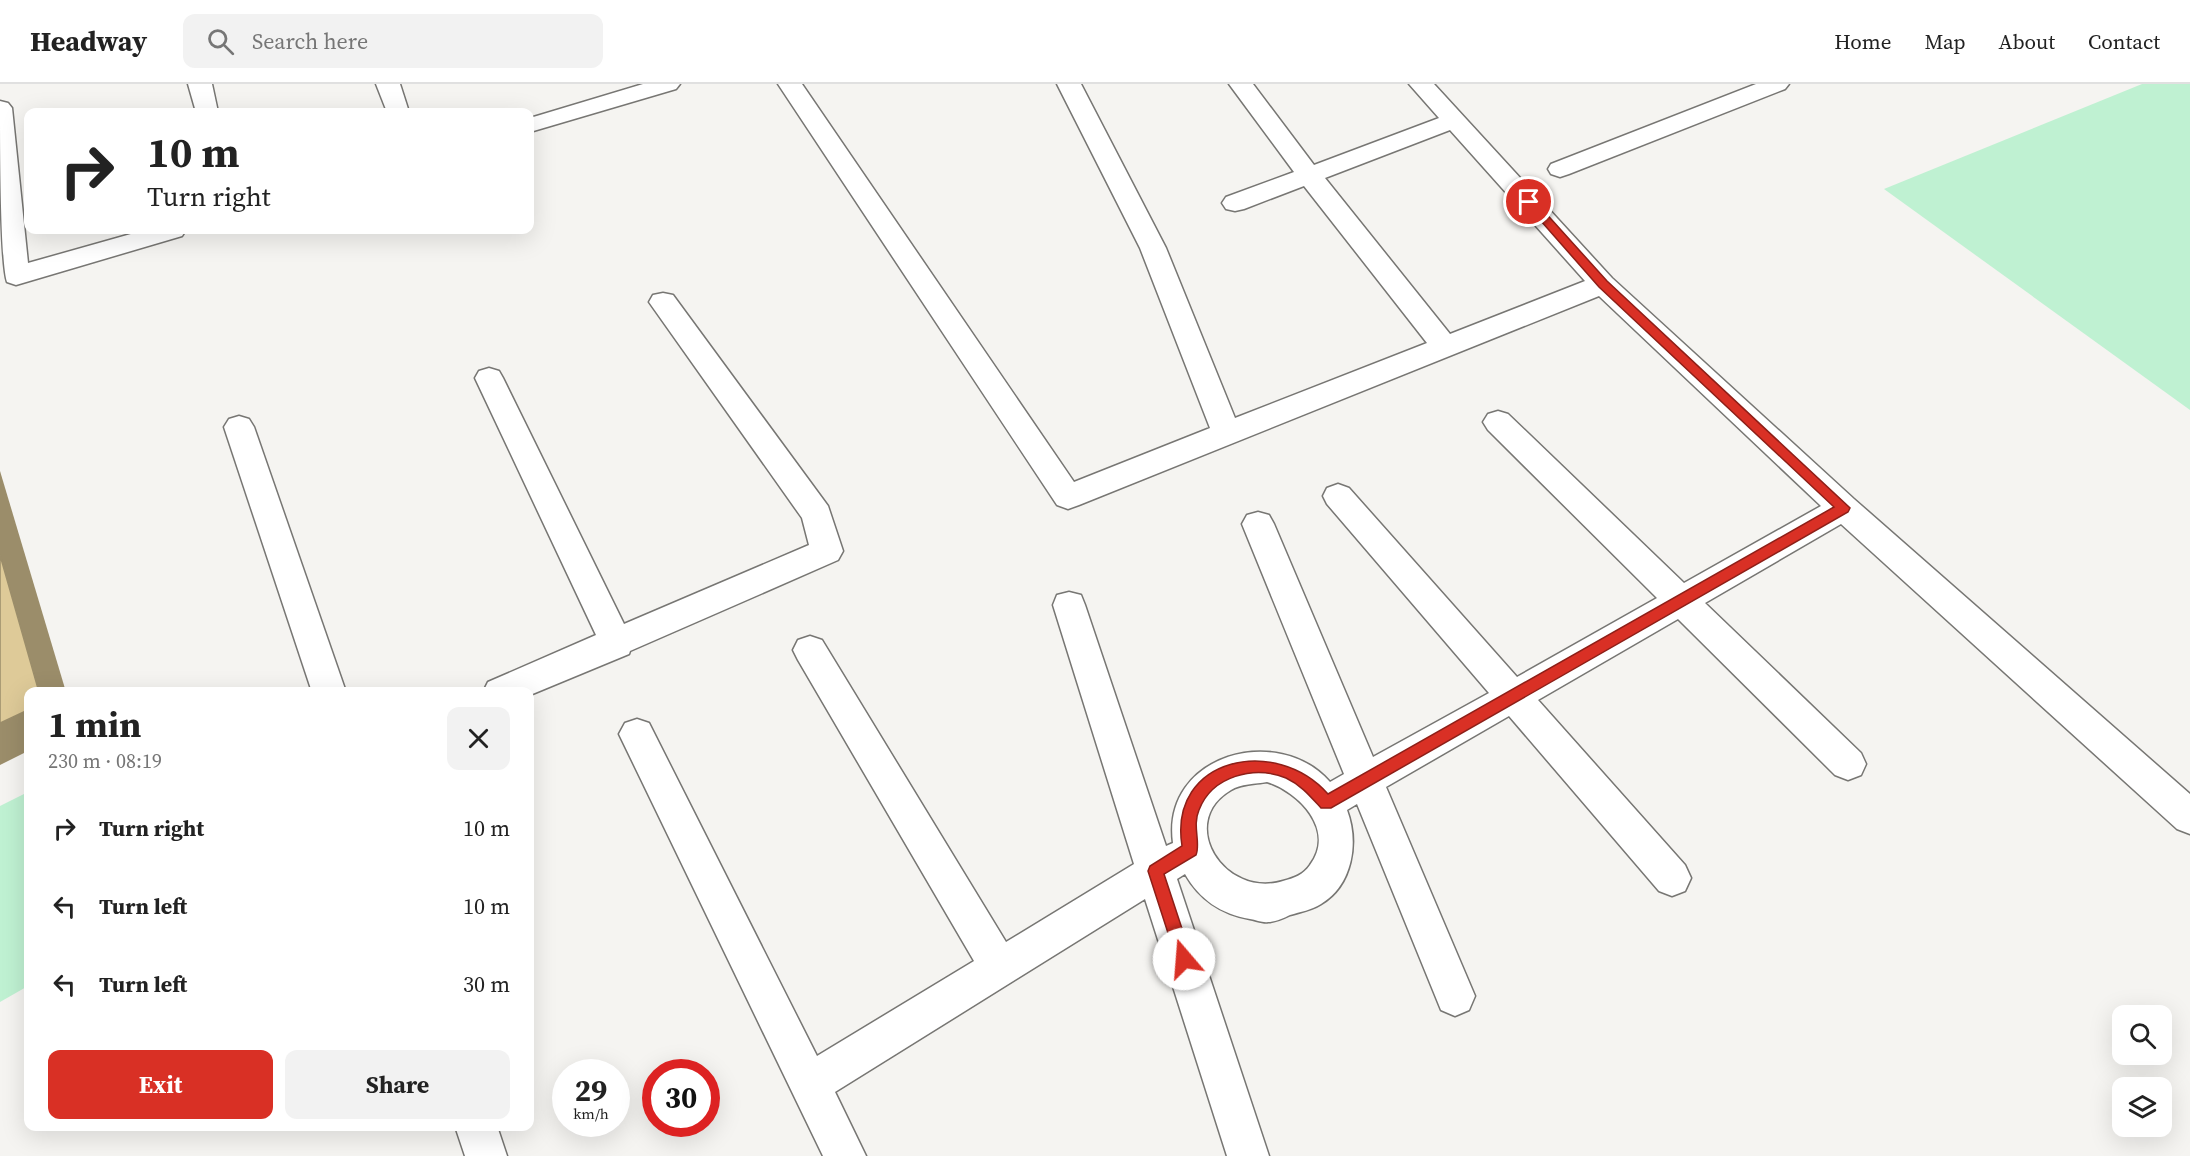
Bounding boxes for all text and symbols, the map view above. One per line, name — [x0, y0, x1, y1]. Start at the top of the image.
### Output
search box — [183, 14, 603, 68]
text: Headway — [30, 22, 147, 60]
icon: search — [204, 25, 237, 58]
text: Search here — [252, 26, 368, 56]
text: Home — [1834, 27, 1892, 56]
text: Map — [1925, 27, 1966, 56]
text: About — [1999, 27, 2055, 56]
text: Contact — [2088, 27, 2160, 56]
text: 10 m — [147, 123, 240, 181]
icon: right — [48, 132, 126, 210]
pin — [1503, 176, 1554, 227]
text: Turn right — [147, 178, 271, 215]
icon: arrive — [1512, 185, 1545, 218]
text: 1 min — [48, 700, 141, 749]
button: close — [447, 707, 510, 770]
text: 230 m · 08:19 — [48, 747, 162, 775]
icon: right — [48, 812, 81, 845]
text: Turn right — [99, 813, 204, 843]
text: 10 m — [463, 813, 510, 843]
icon: left — [48, 890, 81, 923]
text: Turn left — [99, 891, 187, 921]
text: 10 m — [463, 891, 510, 921]
position arrow — [1152, 927, 1216, 991]
icon: left — [48, 968, 81, 1001]
text: Turn left — [99, 969, 187, 999]
text: 30 m — [463, 969, 510, 999]
map controls — [2112, 1005, 2172, 1137]
button: search — [2112, 1005, 2172, 1065]
button: Exit — [48, 1050, 273, 1119]
button: Share — [285, 1050, 510, 1119]
speed limit sign: 30 — [642, 1059, 720, 1137]
text: 29 — [575, 1070, 607, 1111]
button: layers — [2112, 1077, 2172, 1137]
text: km/h — [573, 1103, 609, 1124]

